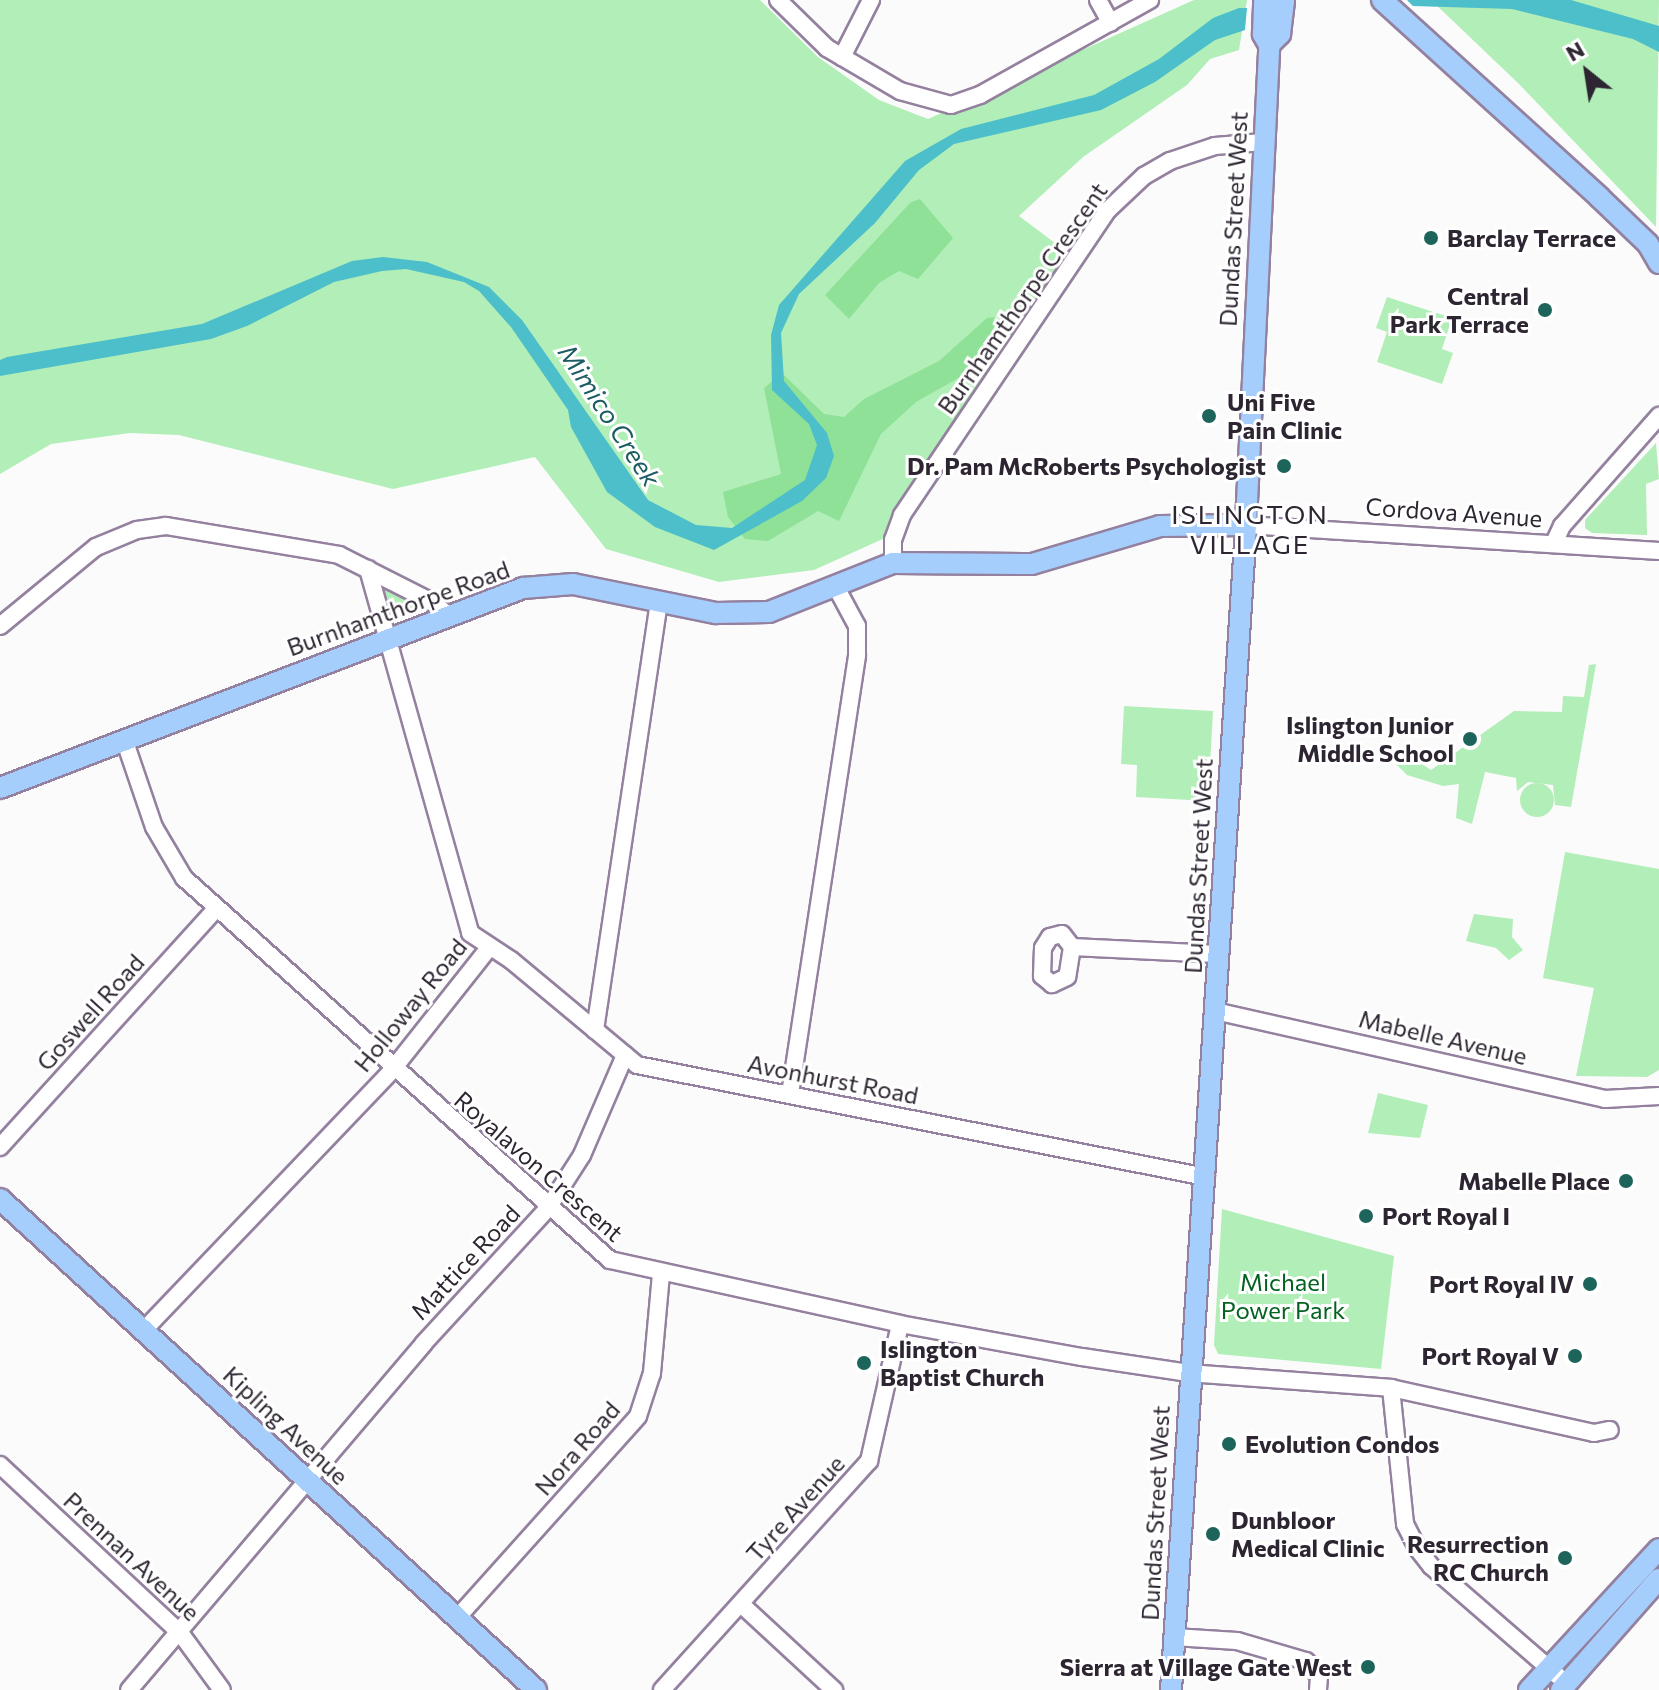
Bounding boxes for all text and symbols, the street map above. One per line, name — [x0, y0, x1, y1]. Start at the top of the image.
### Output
north arrow — [1547, 32, 1627, 112]
text: N — [1561, 35, 1589, 67]
street label: Dundas Street West — [1213, 111, 1253, 327]
street label: Burnhamthorpe Crescent — [931, 177, 1113, 419]
place label: Barclay Terrace — [1447, 224, 1616, 252]
marker: Barclay Terrace — [1422, 229, 1440, 247]
place label: Central Park Terrace — [1390, 282, 1529, 338]
marker: Central Park Terrace — [1536, 301, 1554, 319]
water label: Mimico Creek — [552, 338, 668, 492]
place label: Uni Five Pain Clinic — [1227, 388, 1342, 444]
marker: Uni Five Pain Clinic — [1198, 405, 1220, 427]
place label: Dr. Pam McRoberts Psychologist — [907, 452, 1266, 480]
marker: Dr. Pam McRoberts Psychologist — [1273, 455, 1295, 477]
street label: Cordova Avenue — [1365, 491, 1543, 533]
district label: ISLINGTON VILLAGE — [1171, 498, 1329, 560]
street label: Burnhamthorpe Road — [283, 554, 513, 662]
place label: Islington Junior Middle School — [1286, 711, 1454, 767]
marker: Islington Junior Middle School — [1461, 730, 1479, 748]
street label: Dundas Street West — [1178, 758, 1218, 974]
street label: Holloway Road — [348, 933, 472, 1077]
street label: Goswell Road — [30, 948, 150, 1076]
street label: Mabelle Avenue — [1356, 1004, 1530, 1070]
street label: Avonhurst Road — [745, 1048, 921, 1110]
street label: Royalavon Crescent — [449, 1085, 629, 1247]
place label: Mabelle Place — [1458, 1167, 1610, 1195]
marker: Mabelle Place — [1617, 1172, 1635, 1190]
street label: Mattice Road — [405, 1199, 525, 1325]
place label: Port Royal I — [1382, 1202, 1510, 1230]
marker: Port Royal I — [1357, 1207, 1375, 1225]
park label: Michael Power Park — [1221, 1268, 1345, 1324]
place label: Port Royal IV — [1429, 1270, 1574, 1298]
marker: Port Royal IV — [1581, 1275, 1599, 1293]
place label: Islington Baptist Church — [880, 1335, 1044, 1391]
place label: Port Royal V — [1421, 1342, 1559, 1370]
marker: Port Royal V — [1566, 1347, 1584, 1365]
marker: Islington Baptist Church — [855, 1354, 873, 1372]
street label: Kipling Avenue — [218, 1360, 354, 1490]
street label: Nora Road — [528, 1395, 626, 1501]
street label: Dundas Street West — [1135, 1405, 1175, 1621]
place label: Evolution Condos — [1245, 1430, 1439, 1458]
marker: Evolution Condos — [1220, 1435, 1238, 1453]
street label: Tyre Avenue — [740, 1449, 850, 1567]
street label: Prennan Avenue — [58, 1486, 206, 1626]
place label: Dunbloor Medical Clinic — [1231, 1506, 1385, 1562]
marker: Dunbloor Medical Clinic — [1202, 1523, 1224, 1545]
place label: Resurrection RC Church — [1407, 1530, 1549, 1586]
marker: Resurrection RC Church — [1556, 1549, 1574, 1567]
place label: Sierra at Village Gate West — [1060, 1653, 1352, 1681]
marker: Sierra at Village Gate West — [1359, 1658, 1377, 1676]

